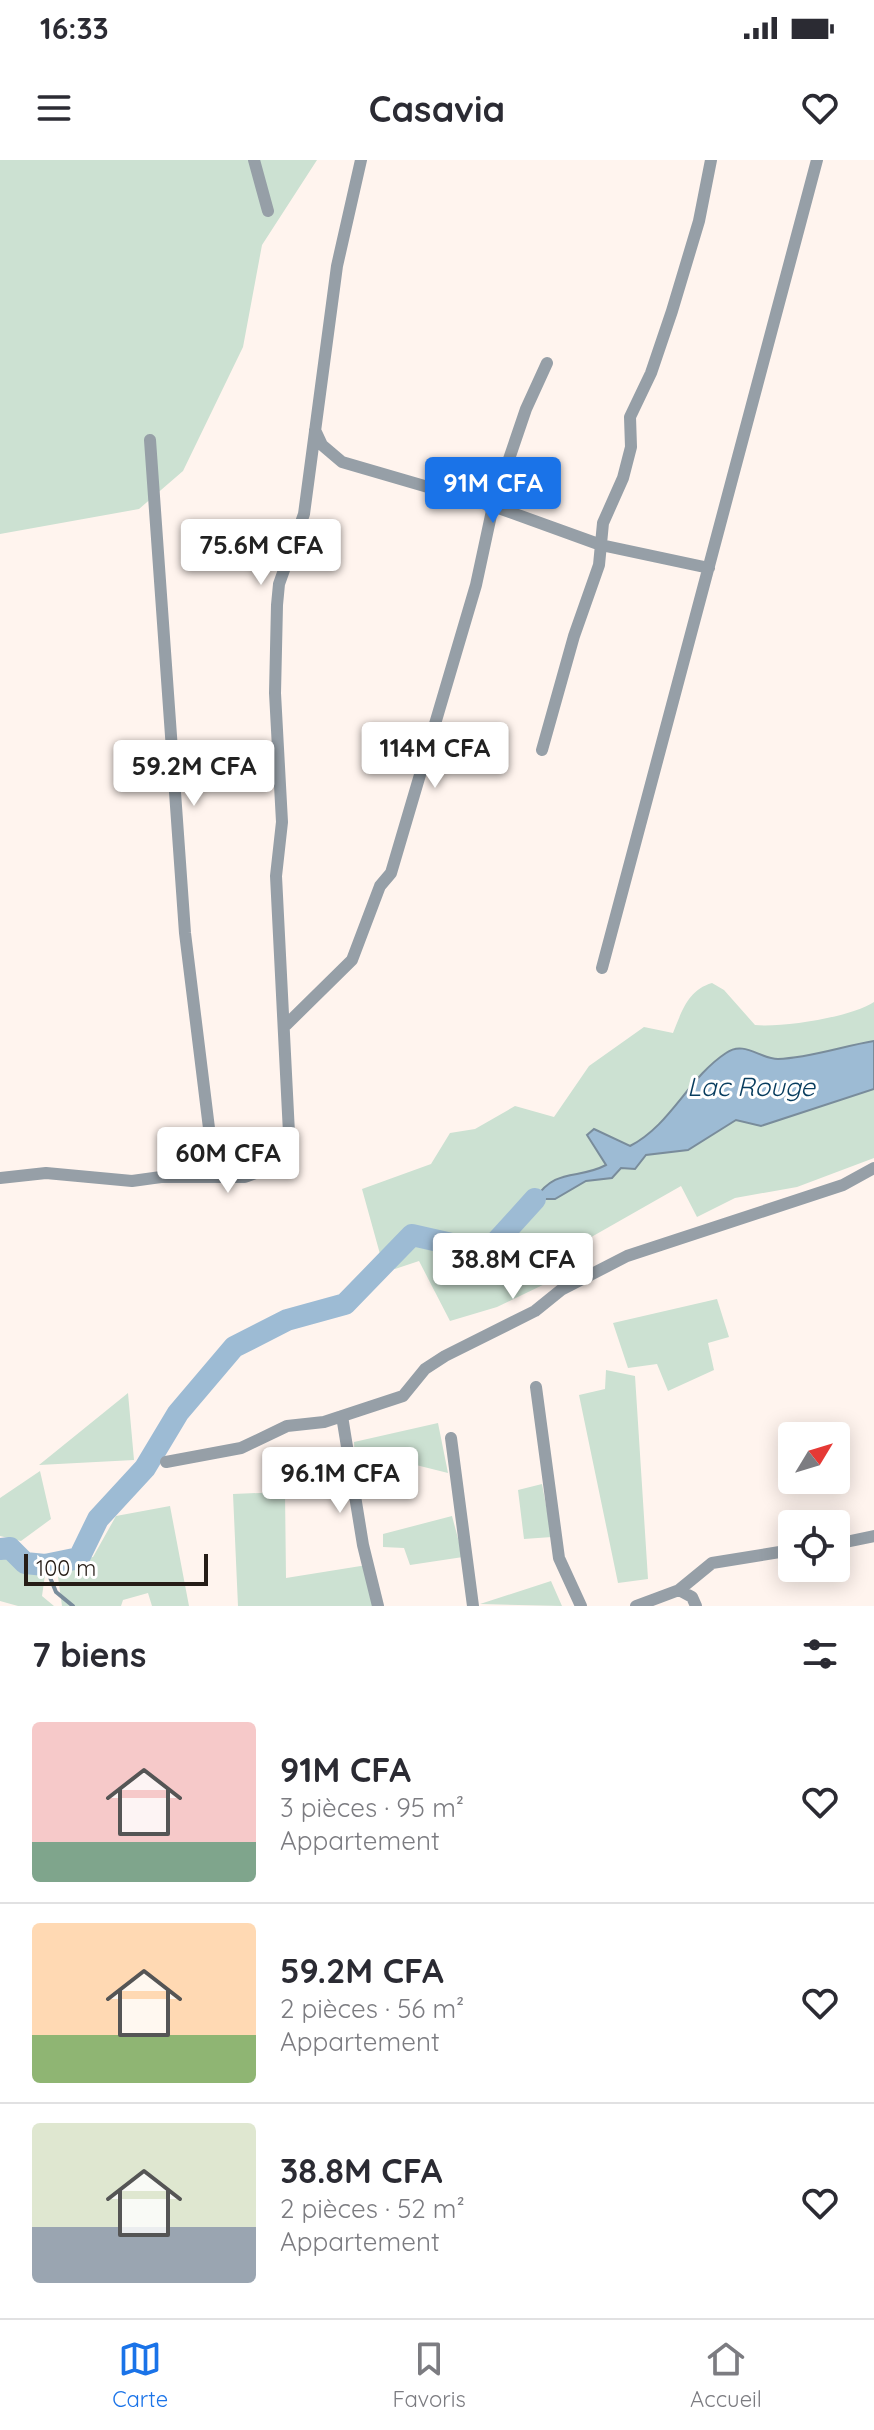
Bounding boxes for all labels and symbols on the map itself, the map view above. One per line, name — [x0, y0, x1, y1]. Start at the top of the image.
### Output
pin: 91M CFA — [419, 457, 567, 525]
pin: 75.6M CFA — [169, 519, 353, 587]
pin: 114M CFA — [352, 722, 518, 790]
pin: 59.2M CFA — [102, 740, 286, 808]
water label: Lac Rouge — [687, 1070, 816, 1103]
pin: 60M CFA — [154, 1127, 302, 1195]
pin: 38.8M CFA — [421, 1233, 605, 1301]
north arrow — [778, 1422, 850, 1494]
pin: 96.1M CFA — [248, 1447, 432, 1515]
scale bar — [24, 1550, 208, 1586]

